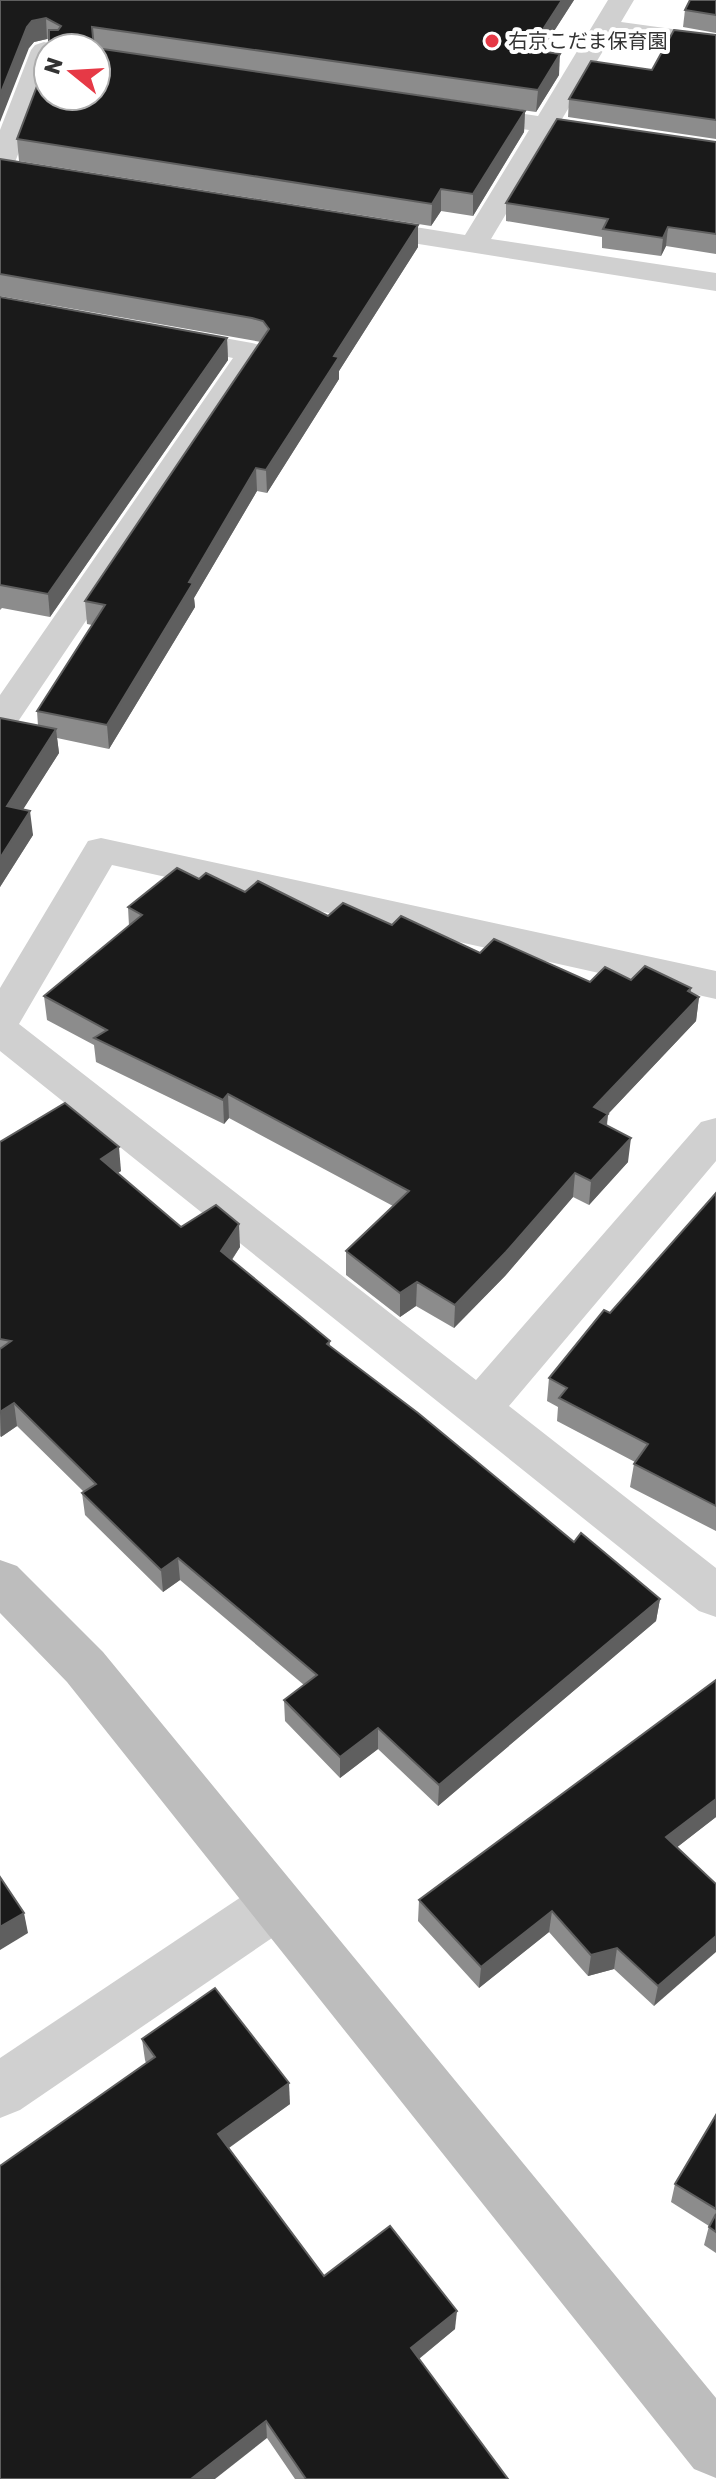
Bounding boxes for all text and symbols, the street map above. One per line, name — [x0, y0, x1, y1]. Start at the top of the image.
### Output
place label: 右京こだま保育園 — [508, 29, 668, 53]
north arrow — [32, 32, 112, 112]
marker: 右京こだま保育園 — [483, 32, 501, 50]
text: N — [38, 54, 69, 78]

